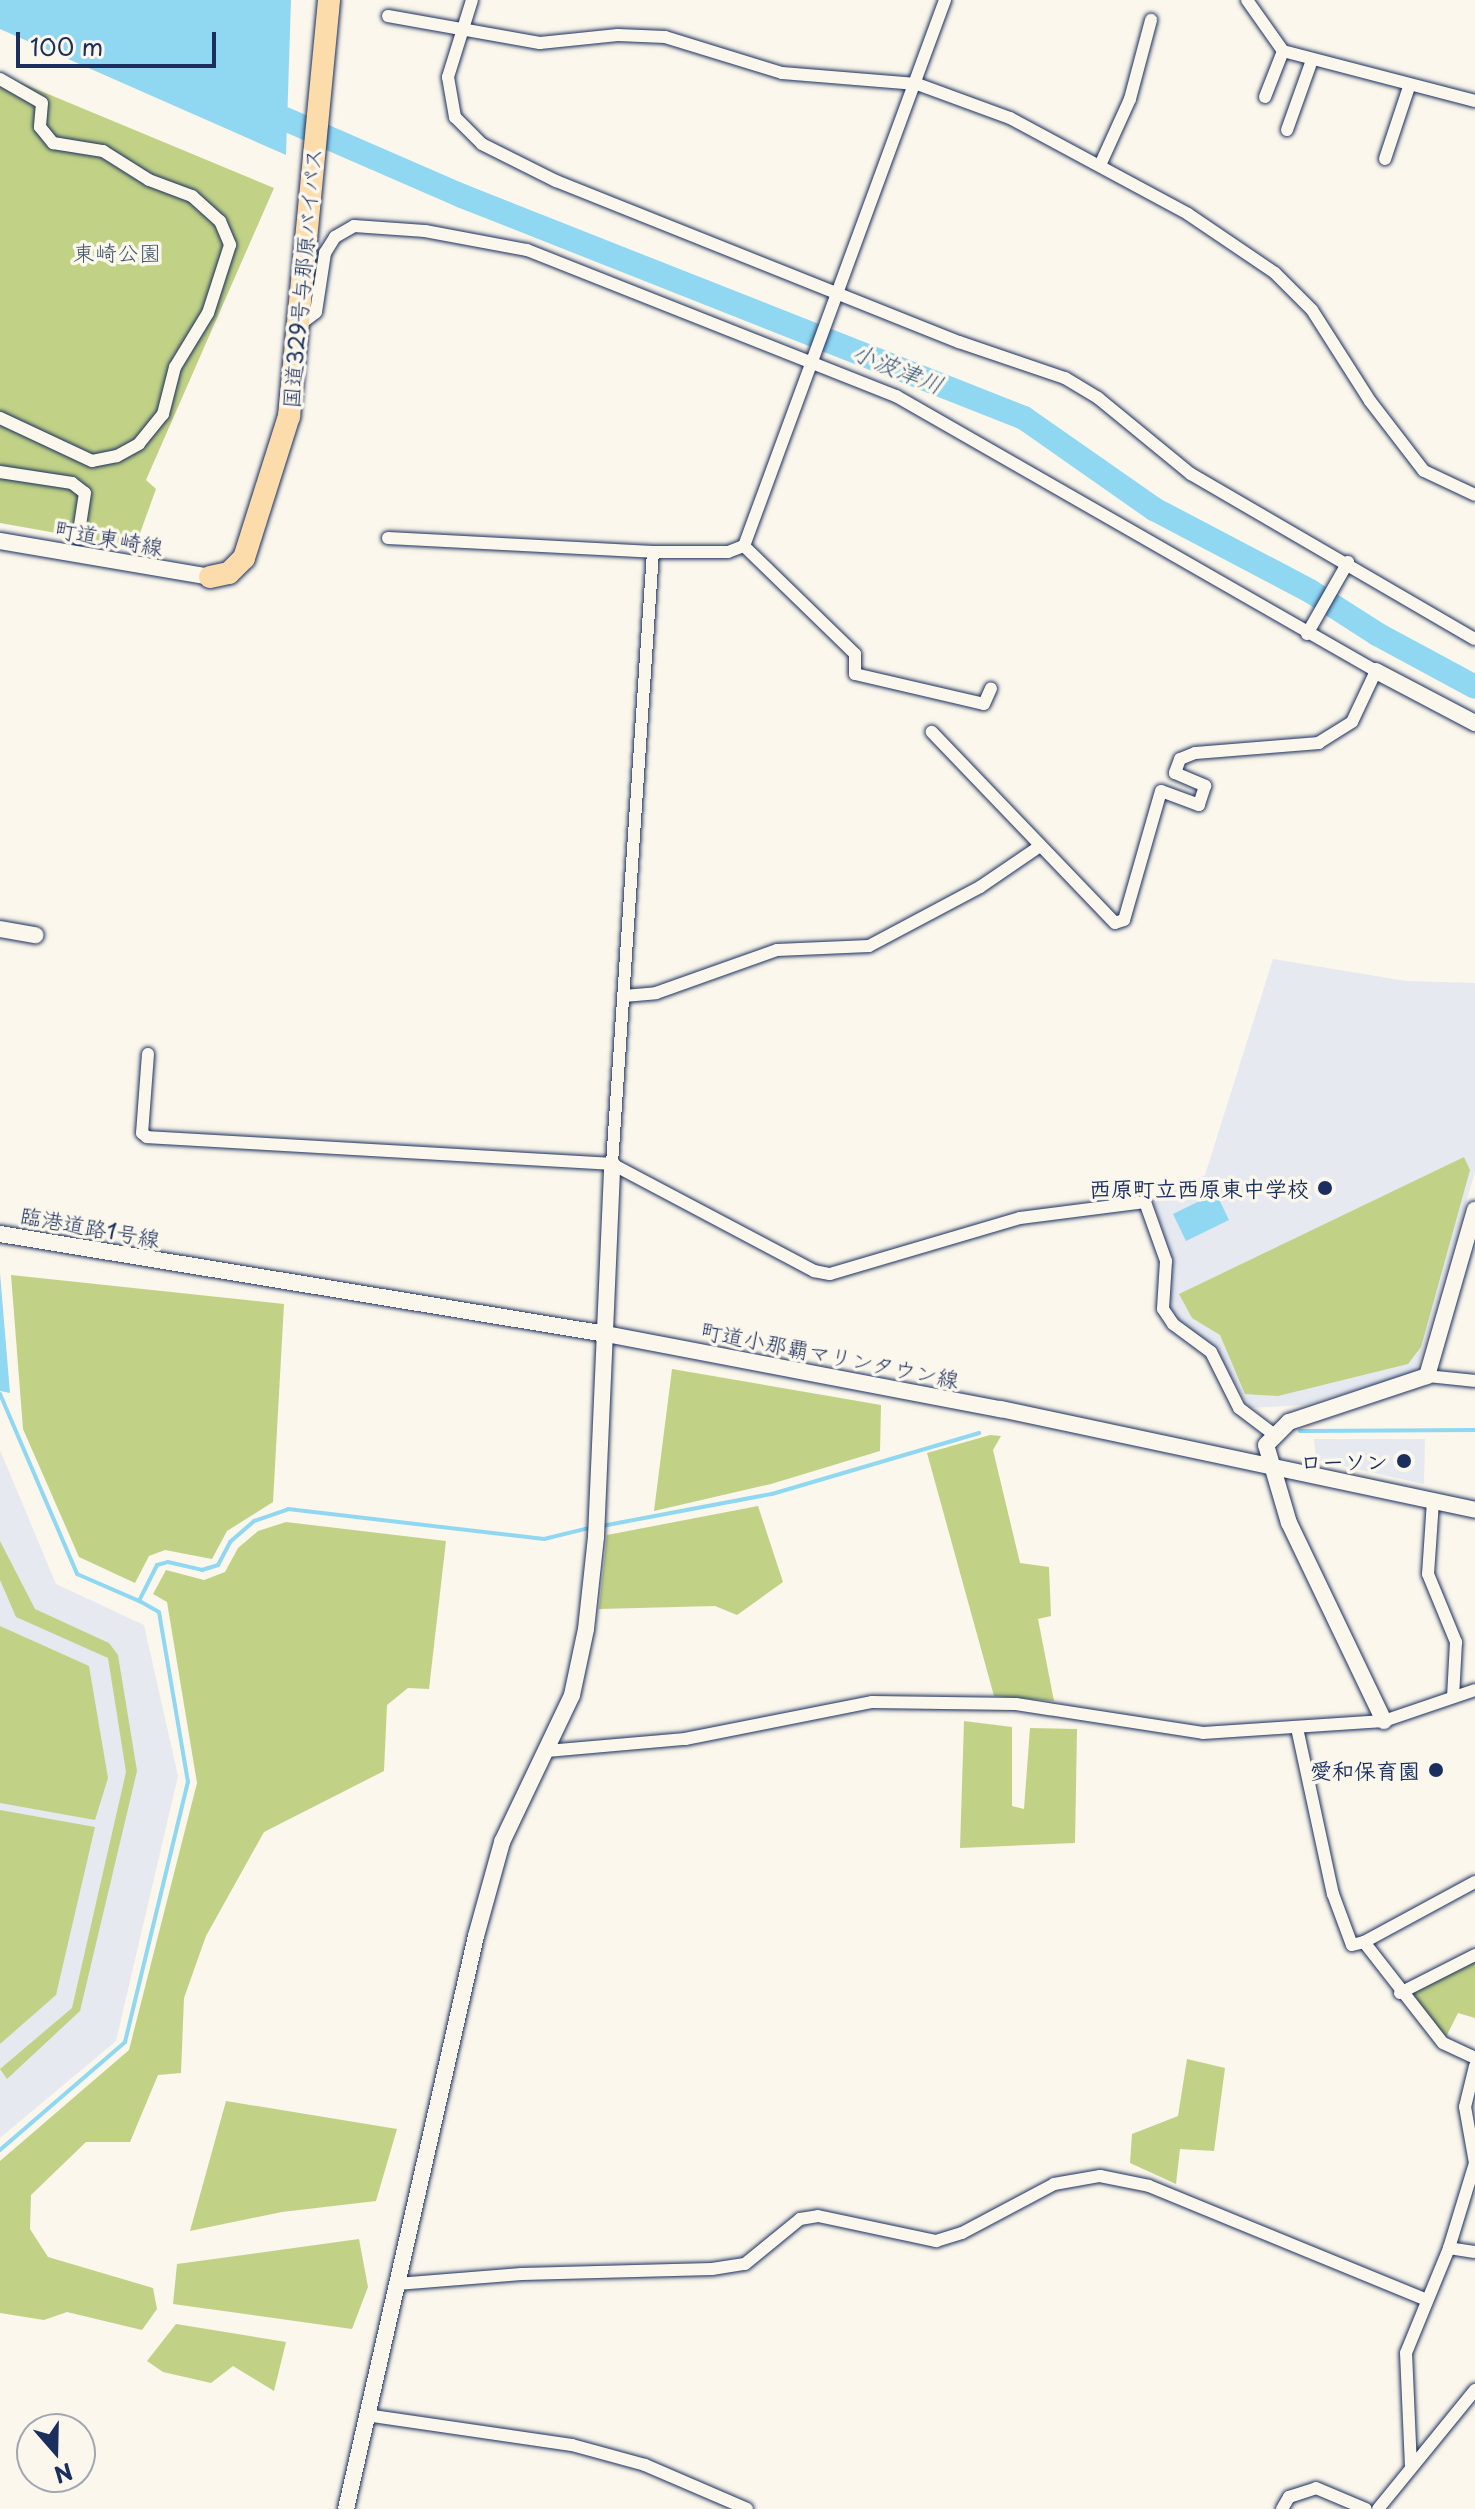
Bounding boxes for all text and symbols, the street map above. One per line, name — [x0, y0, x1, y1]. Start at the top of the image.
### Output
scale bar — [20, 16, 220, 66]
text: 100 m — [30, 28, 103, 64]
street label: 国道329号与那原バイパス — [276, 146, 326, 410]
park label: 東崎公園 — [73, 239, 161, 265]
water label: 小波津川 — [848, 337, 948, 399]
street label: 町道東崎線 — [53, 514, 165, 560]
place label: 西原町立西原東中学校 — [1089, 1175, 1309, 1201]
marker: 西原町立西原東中学校 — [1316, 1179, 1334, 1197]
street label: 臨港道路1号線 — [18, 1201, 162, 1251]
street label: 町道小那覇マリンタウン線 — [698, 1316, 962, 1392]
place label: ローソン — [1300, 1448, 1388, 1474]
marker: ローソン — [1395, 1452, 1413, 1470]
place label: 愛和保育園 — [1310, 1757, 1420, 1783]
marker: 愛和保育園 — [1427, 1761, 1445, 1779]
north arrow — [16, 2413, 96, 2493]
text: N — [50, 2456, 78, 2493]

